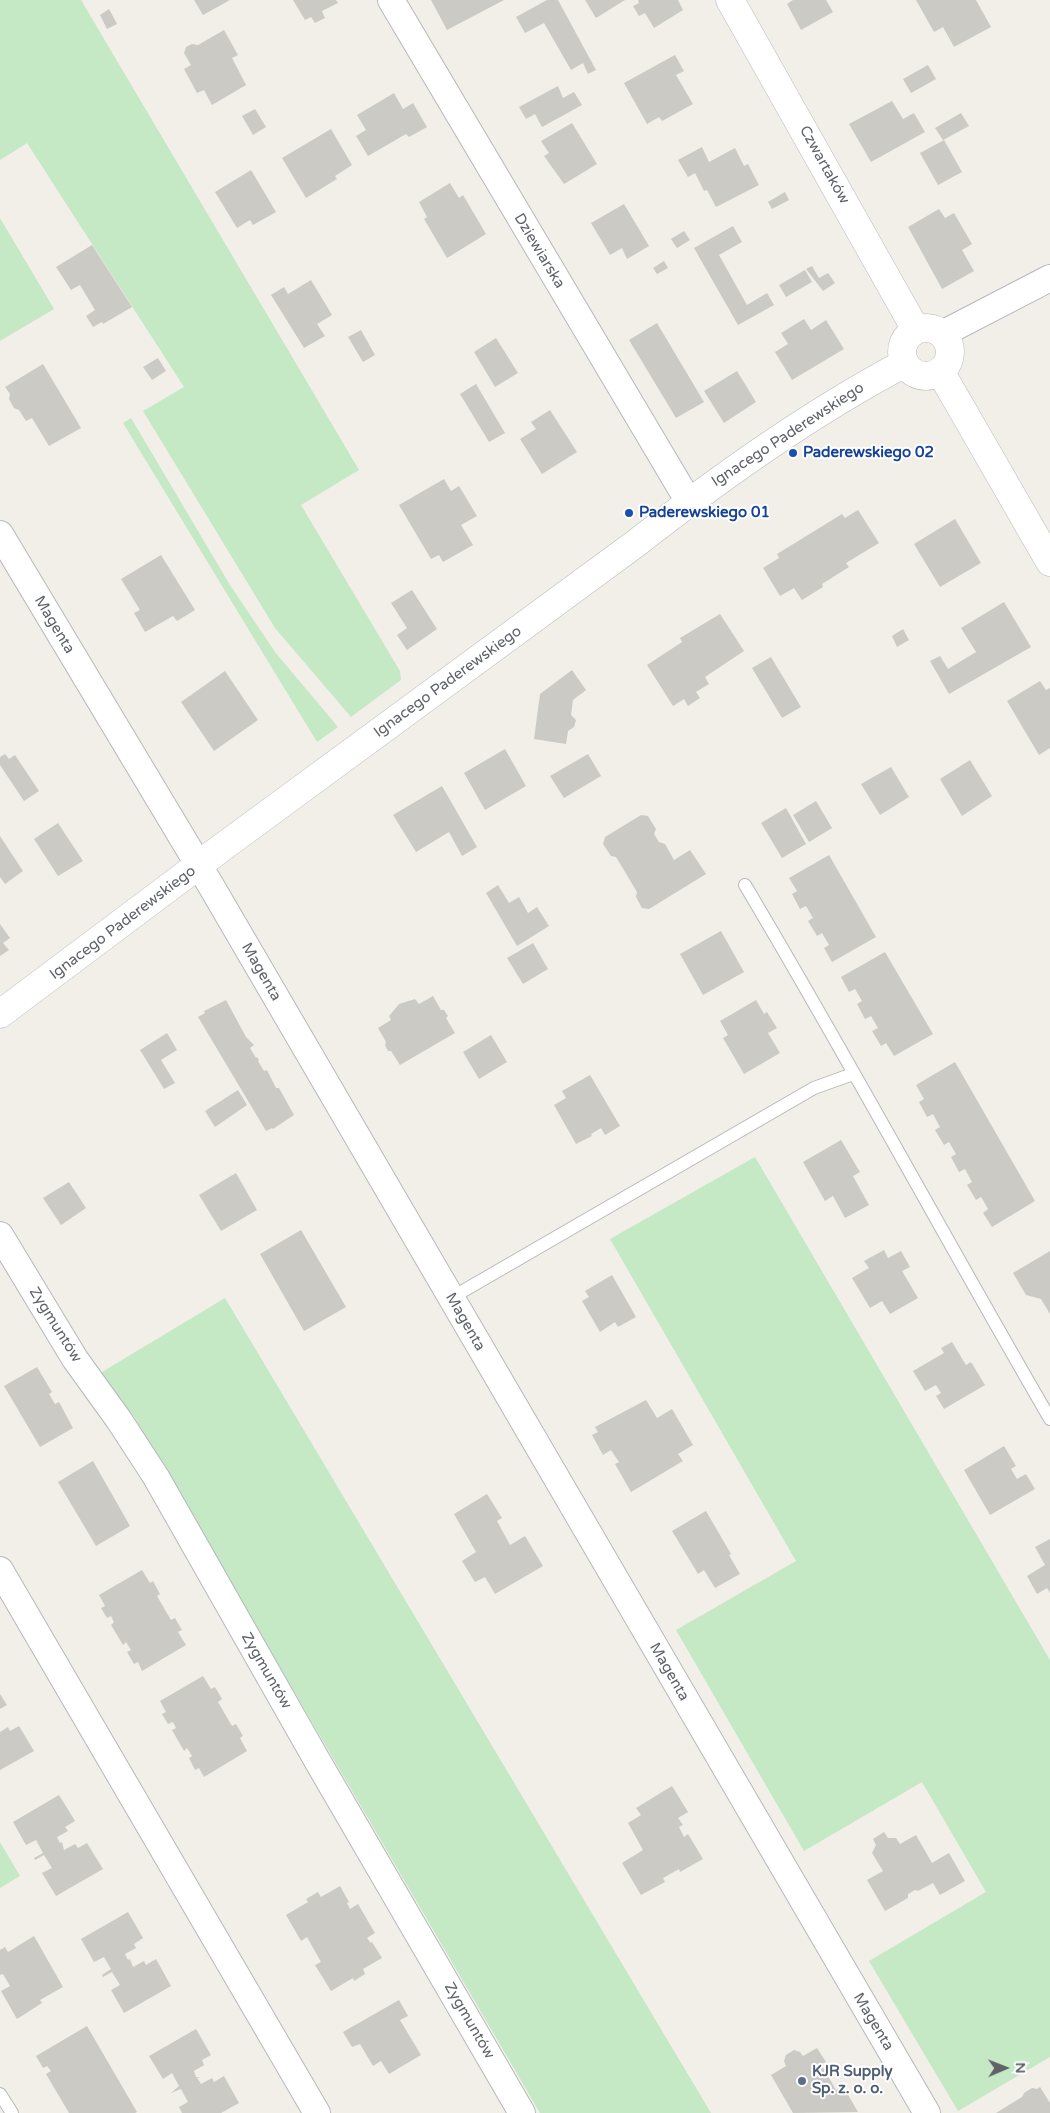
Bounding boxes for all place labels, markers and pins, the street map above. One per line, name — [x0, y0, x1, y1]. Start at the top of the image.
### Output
place label: Paderewskiego 02 — [803, 444, 934, 462]
marker: Paderewskiego 02 — [787, 447, 799, 459]
place label: Paderewskiego 01 — [639, 504, 770, 522]
marker: Paderewskiego 01 — [623, 507, 635, 519]
place label: KJR Supply Sp. z. o. o. — [812, 2063, 893, 2098]
marker: KJR Supply Sp. z. o. o. — [796, 2075, 808, 2087]

